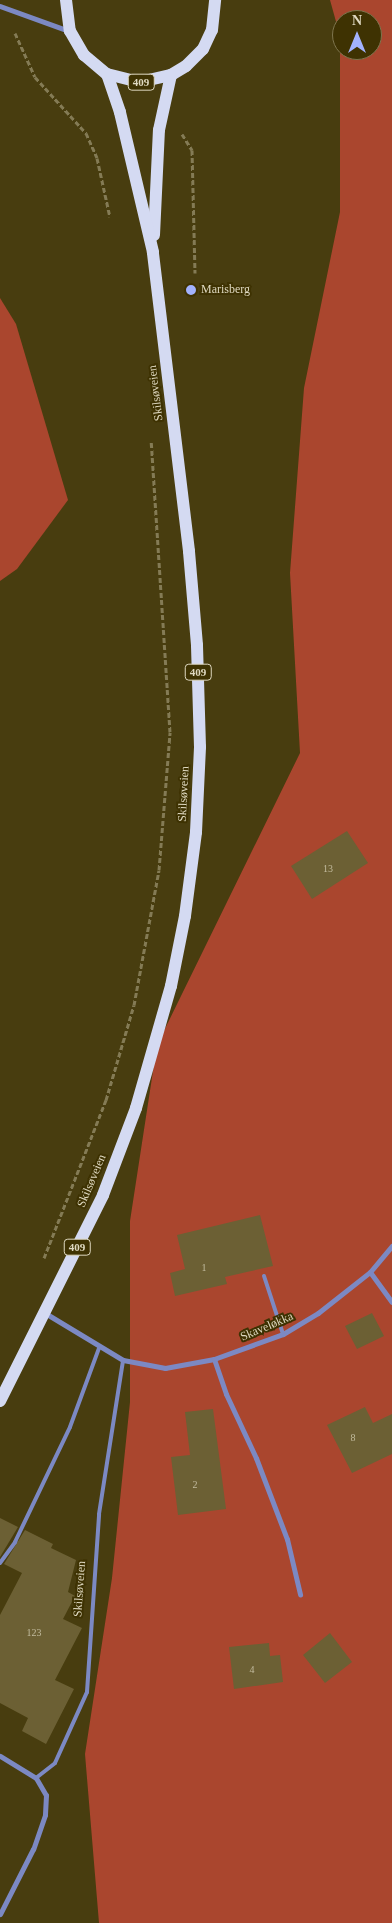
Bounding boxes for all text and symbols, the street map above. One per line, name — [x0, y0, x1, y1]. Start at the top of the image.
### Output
north arrow — [332, 10, 382, 60]
text: N — [352, 13, 362, 28]
road number: 409 — [127, 74, 155, 90]
place label: Marisberg — [201, 283, 250, 297]
marker: Marisberg — [185, 284, 197, 296]
street label: Skilsøveien — [145, 364, 167, 422]
road number: 409 — [184, 664, 212, 680]
street label: Skilsøveien — [175, 766, 193, 822]
house number: 13 — [323, 863, 333, 875]
street label: Skilsøveien — [74, 1152, 110, 1210]
road number: 409 — [63, 1238, 91, 1256]
house number: 1 — [202, 1262, 206, 1274]
street label: Skaveløkka — [238, 1309, 296, 1345]
house number: 8 — [350, 1432, 356, 1444]
house number: 2 — [192, 1479, 198, 1491]
street label: Skilsøveien — [71, 1561, 89, 1617]
house number: 123 — [26, 1627, 42, 1639]
house number: 4 — [250, 1664, 254, 1676]

